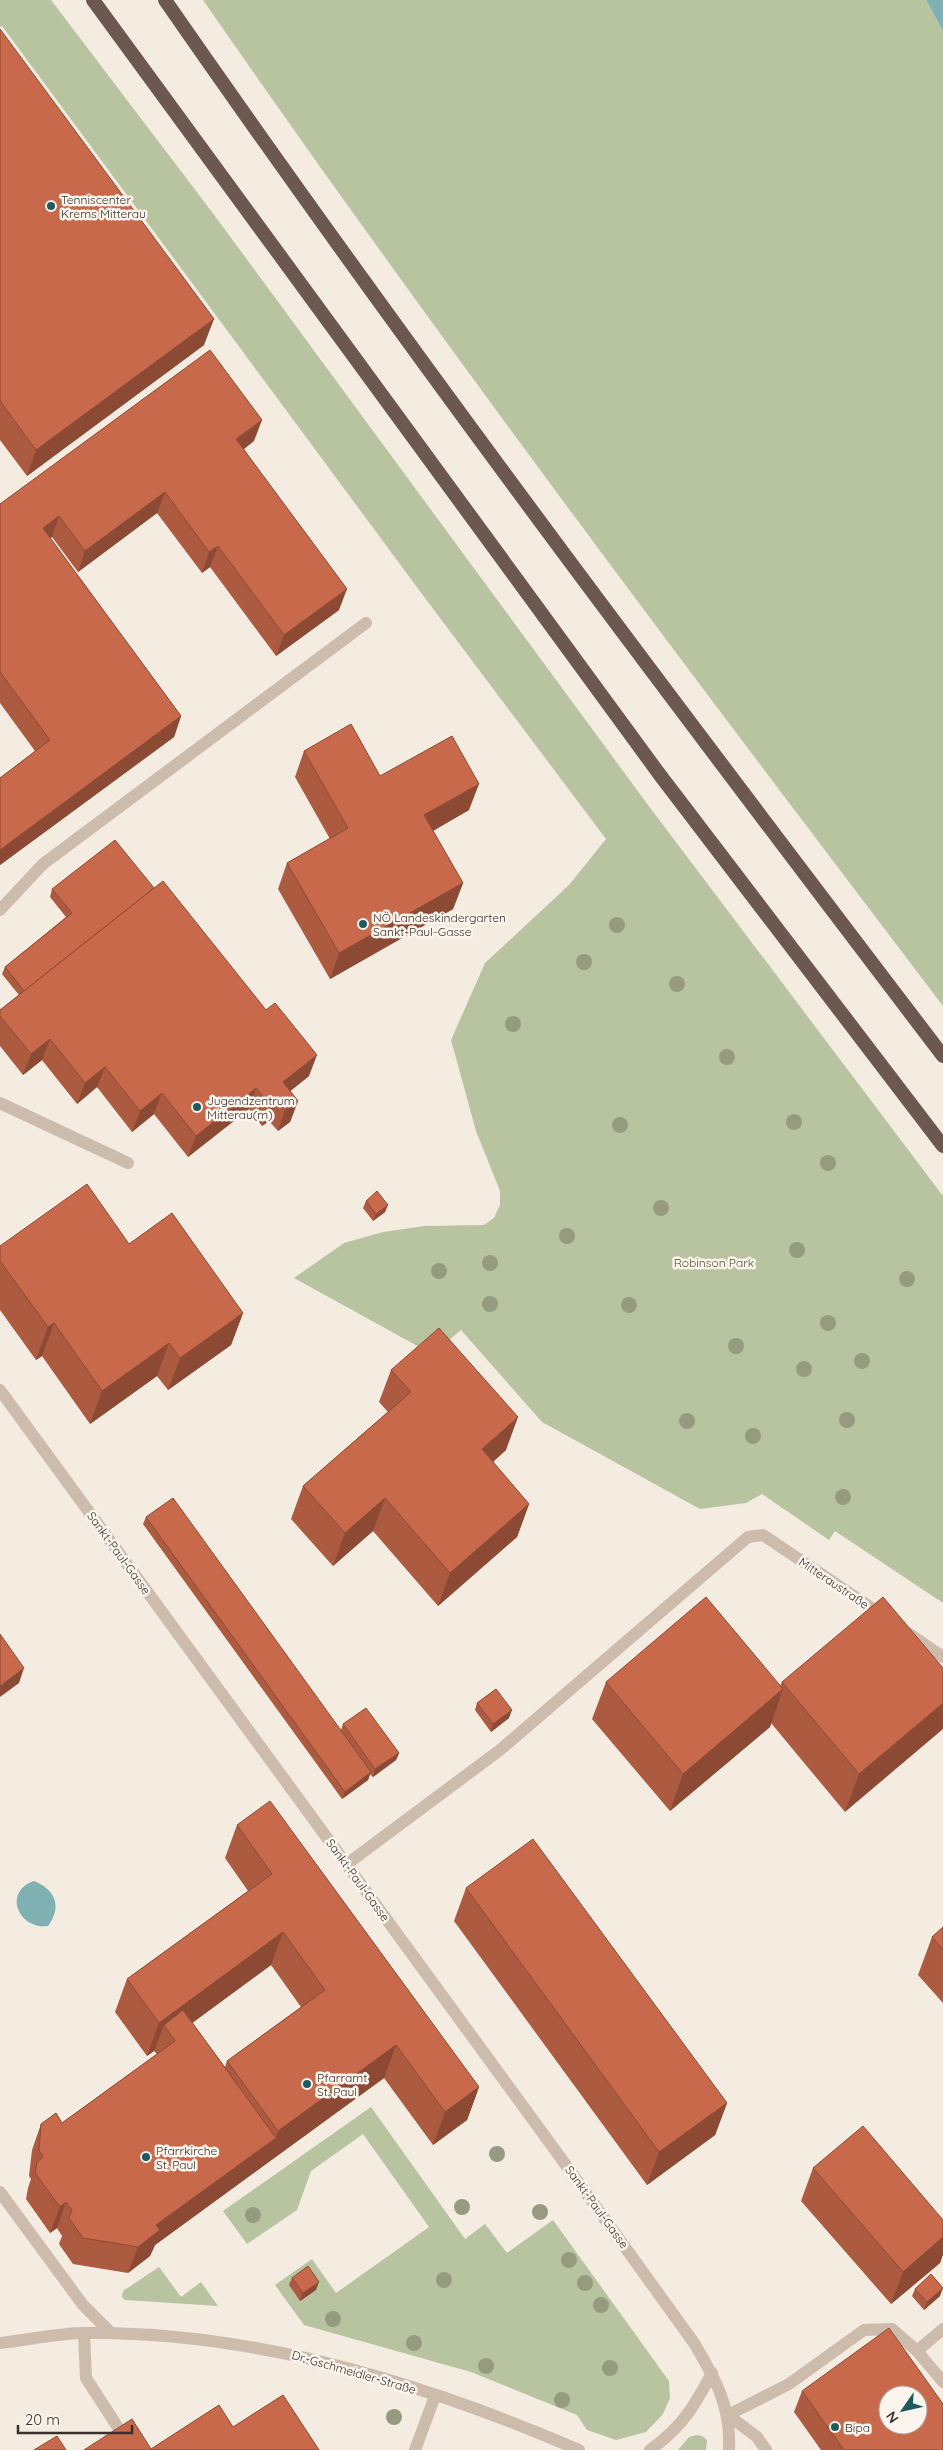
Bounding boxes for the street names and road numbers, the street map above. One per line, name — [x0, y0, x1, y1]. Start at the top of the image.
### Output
street label: Sankt-Paul-Gasse — [84, 1509, 154, 1597]
street label: Mitteraustraße — [796, 1554, 872, 1612]
street label: Sankt-Paul-Gasse — [323, 1836, 393, 1924]
street label: Sankt-Paul-Gasse — [562, 2163, 632, 2251]
street label: Dr.-Gschmeidler-Straße — [290, 2347, 418, 2397]

